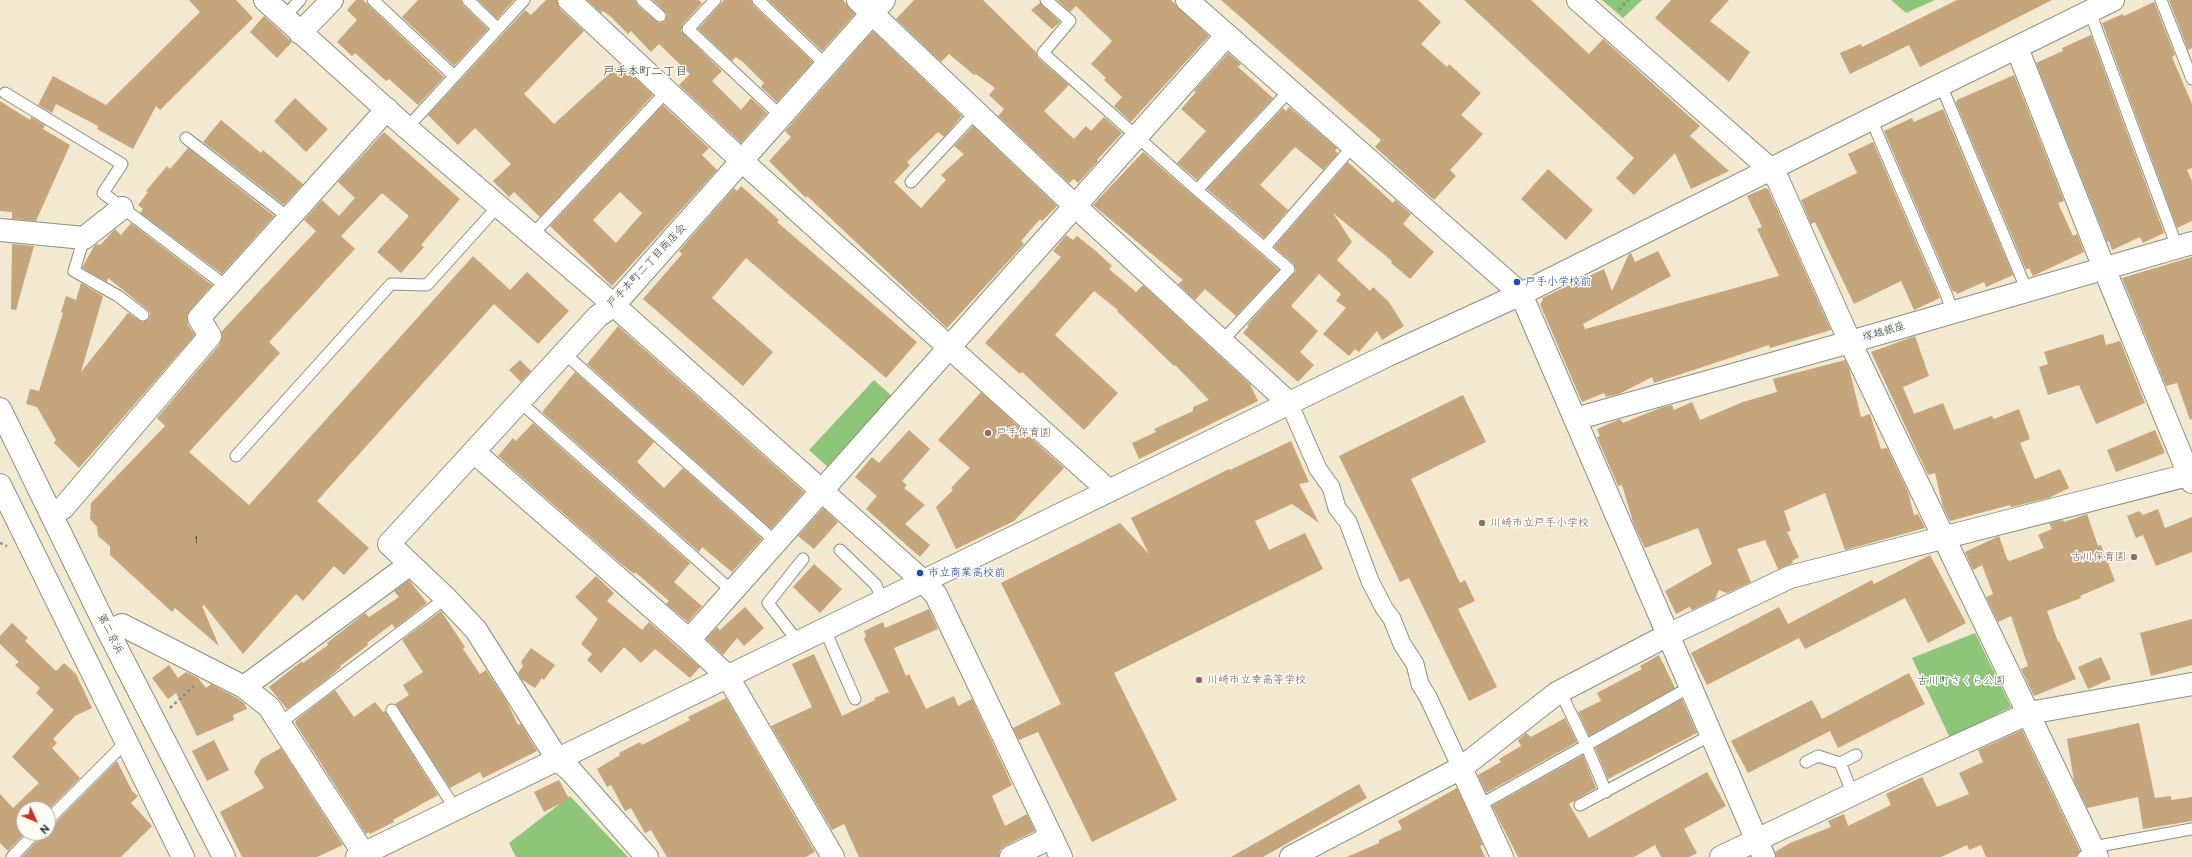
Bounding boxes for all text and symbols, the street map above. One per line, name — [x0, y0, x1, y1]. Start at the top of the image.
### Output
district label: 戸手本町二丁目 — [603, 65, 687, 79]
street label: 戸手本町二丁目商店会 — [605, 221, 689, 311]
place label: 戸手小学校前 — [1525, 275, 1591, 289]
marker: 戸手小学校前 — [1512, 277, 1522, 287]
street label: 塚越銀座 — [1861, 319, 1907, 345]
place label: 戸手保育園 — [996, 426, 1051, 440]
marker: 戸手保育園 — [983, 428, 993, 438]
place label: 川崎市立戸手小学校 — [1490, 516, 1589, 530]
marker: 川崎市立戸手小学校 — [1477, 518, 1487, 528]
house number: 1 — [194, 536, 198, 546]
place label: 古川保育園 — [2071, 550, 2126, 564]
marker: 古川保育園 — [2129, 552, 2139, 562]
place label: 市立商業高校前 — [928, 566, 1005, 580]
marker: 市立商業高校前 — [915, 568, 925, 578]
street label: 第二京浜 — [94, 611, 126, 657]
place label: 川崎市立幸高等学校 — [1207, 673, 1306, 687]
park label: 古川町さくら公園 — [1917, 674, 2005, 688]
marker: 川崎市立幸高等学校 — [1194, 675, 1204, 685]
north arrow — [16, 801, 56, 841]
text: N — [37, 821, 52, 836]

